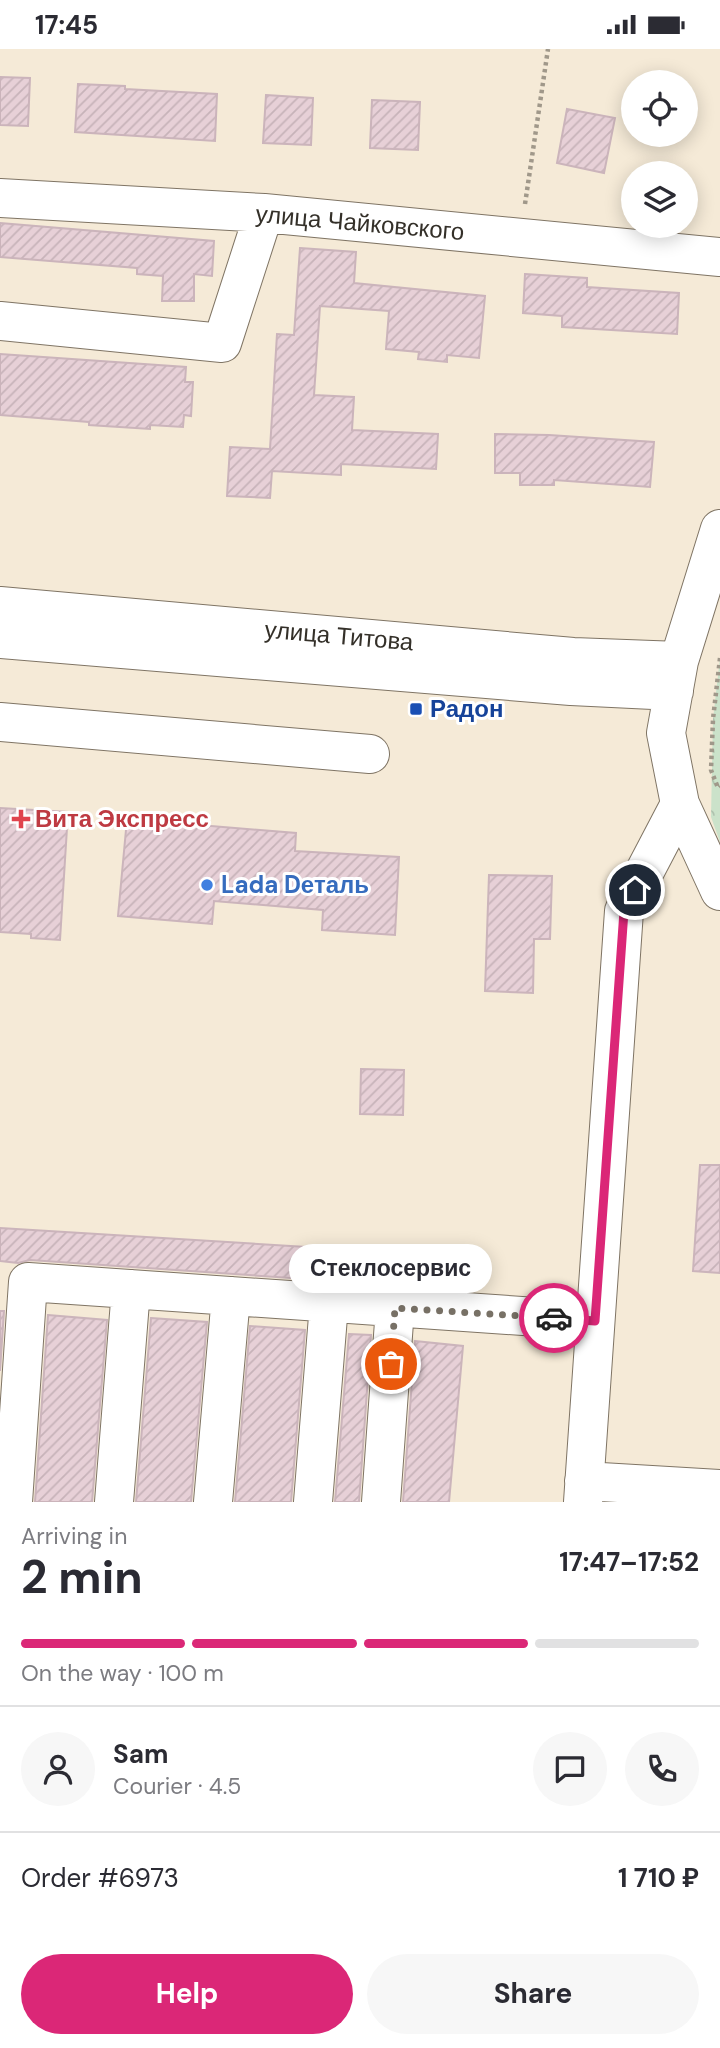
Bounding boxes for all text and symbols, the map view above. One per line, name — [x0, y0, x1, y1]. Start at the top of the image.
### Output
text: 17:45 — [35, 8, 98, 42]
map controls — [621, 70, 698, 238]
button: locate — [621, 70, 698, 147]
button: layers — [621, 161, 698, 238]
street label: улица Чайковского — [254, 198, 466, 247]
street label: улица Титова — [263, 614, 415, 658]
place label: Радон — [430, 693, 503, 724]
marker: Радон — [408, 701, 424, 717]
place label: Вита Экспресс — [35, 803, 209, 834]
marker: Вита Экспресс — [13, 811, 29, 827]
pin — [605, 860, 665, 920]
place label: Lada Dеталь — [221, 869, 369, 900]
icon: home — [616, 871, 654, 909]
marker: Lada Dеталь — [199, 877, 215, 893]
callout: Стеклосервис — [290, 1245, 492, 1294]
text: Стеклосервис — [310, 1253, 471, 1283]
courier — [519, 1283, 589, 1353]
icon: car — [535, 1299, 573, 1337]
pin — [361, 1334, 421, 1394]
icon: bag — [372, 1345, 410, 1383]
text: Arriving in — [21, 1521, 127, 1551]
text: 17:47–17:52 — [559, 1545, 699, 1579]
text: 2 min — [21, 1547, 143, 1607]
text: On the way · 100 m — [21, 1658, 224, 1688]
button: person — [21, 1732, 95, 1806]
button: chat — [533, 1732, 607, 1806]
button: phone — [625, 1732, 699, 1806]
text: Sam — [113, 1737, 168, 1771]
text: Courier · 4.5 — [113, 1771, 241, 1801]
text: Order #6973 — [21, 1861, 179, 1895]
text: 1 710 ₽ — [618, 1861, 699, 1895]
button: Help — [21, 1954, 353, 2034]
button: Share — [367, 1954, 699, 2034]

